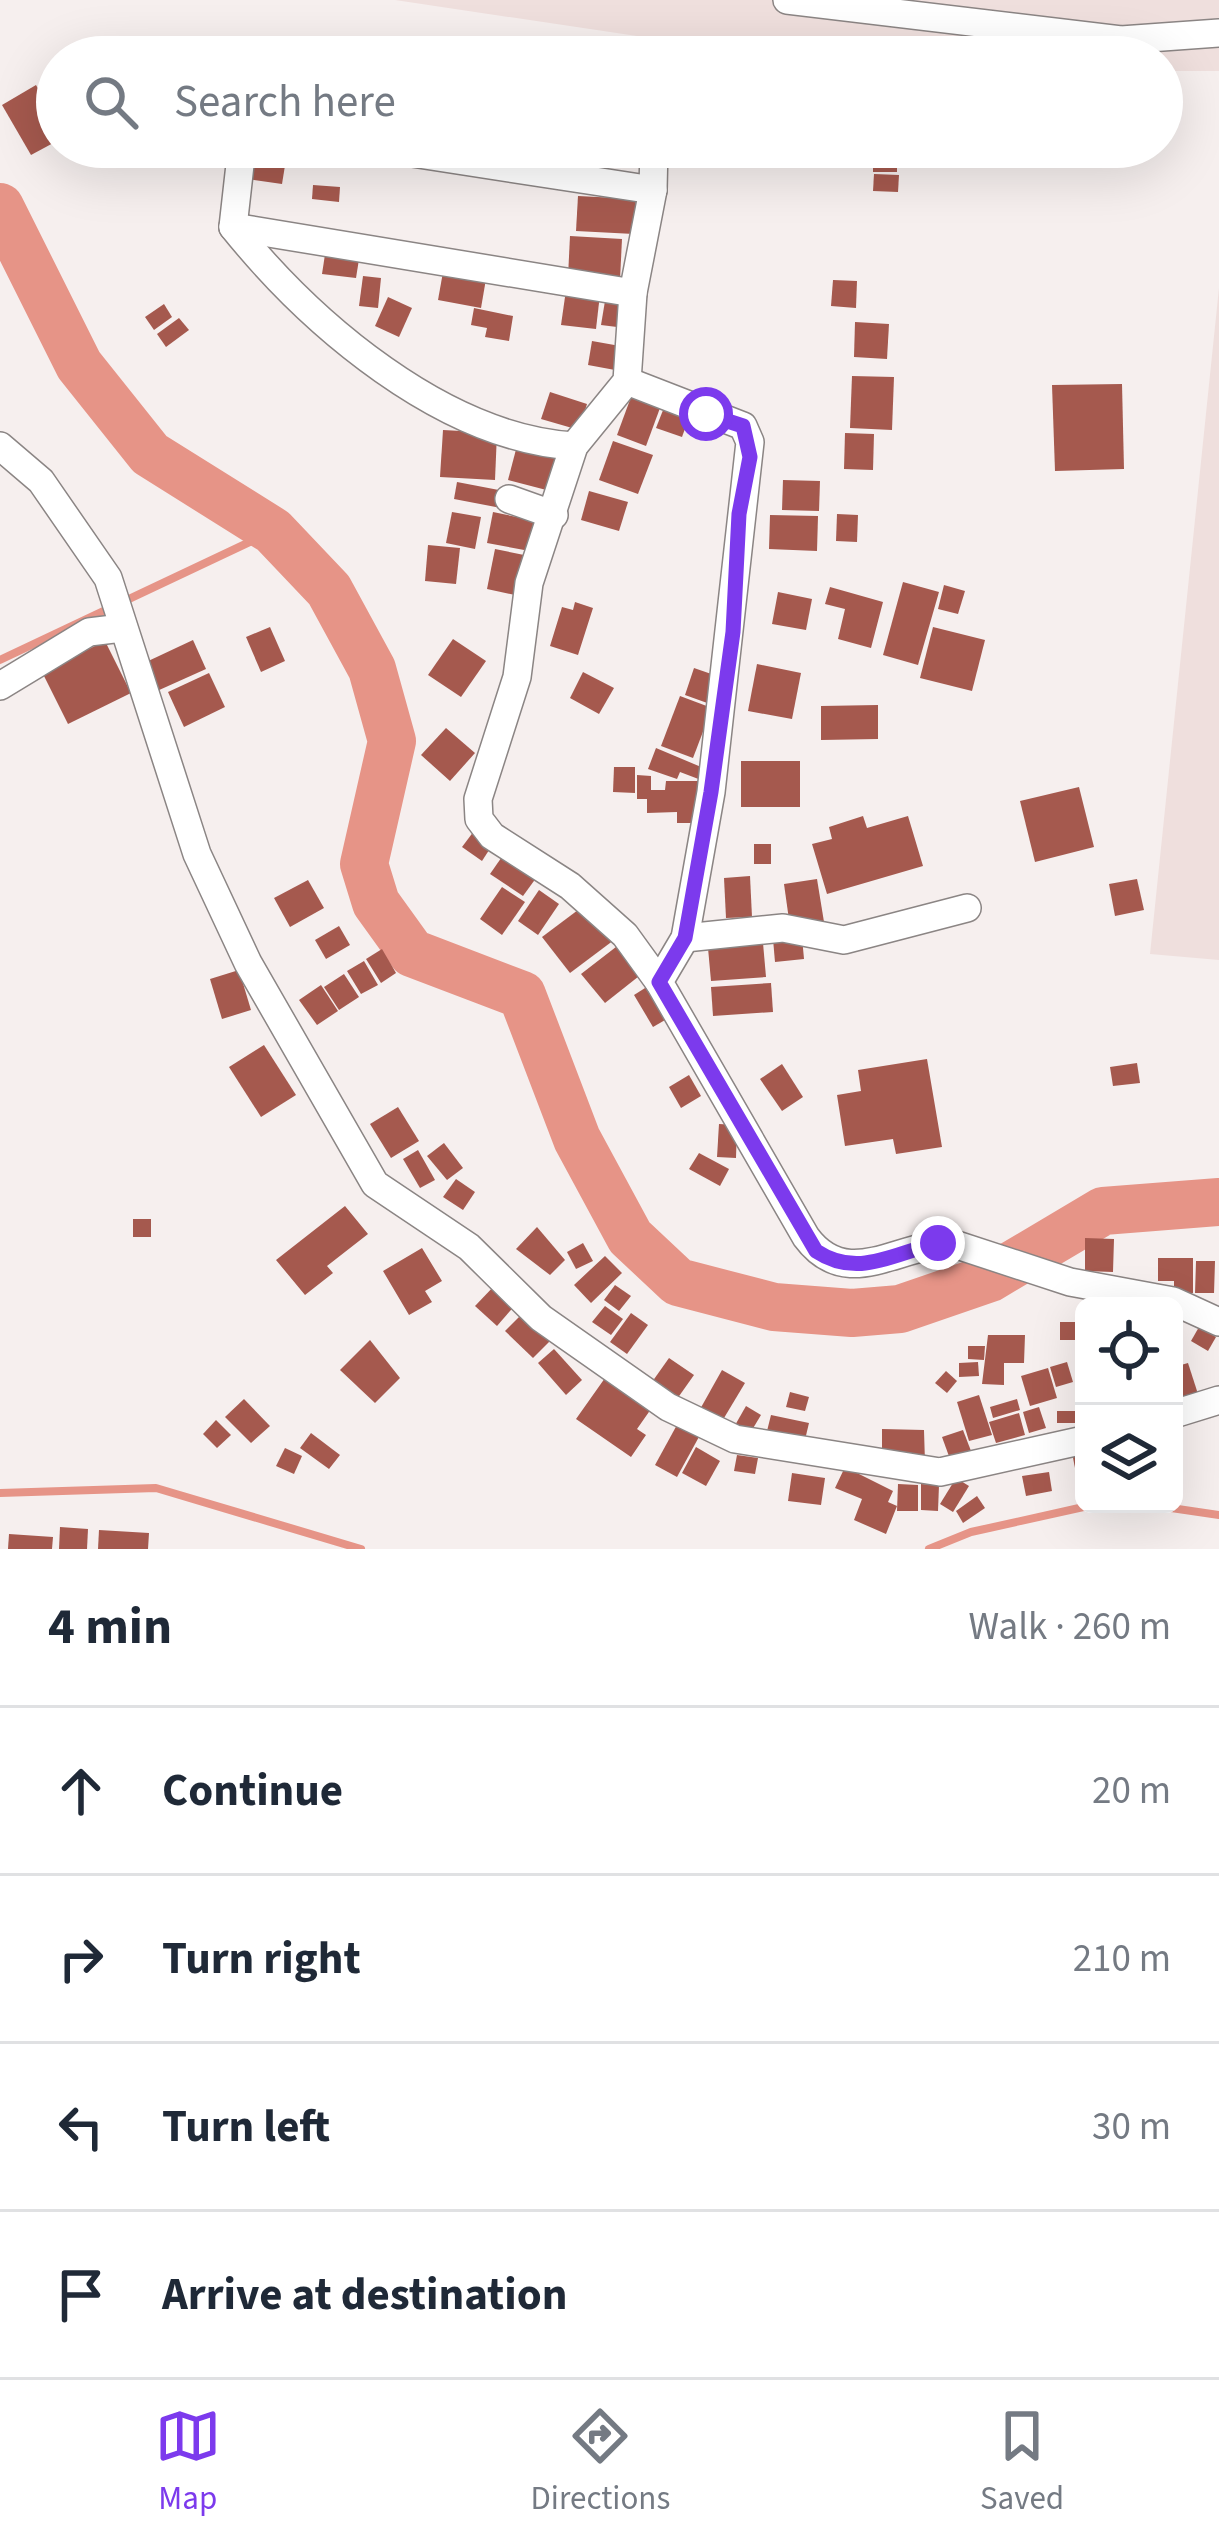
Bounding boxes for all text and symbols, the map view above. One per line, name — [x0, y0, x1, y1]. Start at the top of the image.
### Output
search box — [36, 36, 1183, 168]
icon: search — [78, 69, 144, 135]
text: Search here — [174, 70, 396, 134]
route start — [679, 387, 733, 441]
route end — [911, 1216, 965, 1270]
map controls — [1075, 1297, 1183, 1513]
button: locate — [1075, 1297, 1183, 1405]
button: layers — [1075, 1405, 1183, 1513]
text: 4 min — [48, 1591, 172, 1663]
text: Walk · 260 m — [968, 1599, 1171, 1655]
icon: ahead — [48, 1758, 114, 1824]
text: Continue — [162, 1759, 343, 1823]
text: 20 m — [1092, 1763, 1171, 1819]
icon: right — [48, 1926, 114, 1992]
text: Turn right — [162, 1927, 361, 1991]
text: 210 m — [1073, 1931, 1171, 1987]
icon: left — [48, 2094, 114, 2160]
text: Turn left — [162, 2095, 330, 2159]
text: 30 m — [1092, 2099, 1171, 2155]
icon: arrive — [48, 2262, 114, 2328]
text: Arrive at destination — [162, 2263, 567, 2327]
tab: Map — [155, 2403, 221, 2522]
tab: Directions — [531, 2403, 670, 2522]
tab: Saved — [980, 2403, 1064, 2522]

